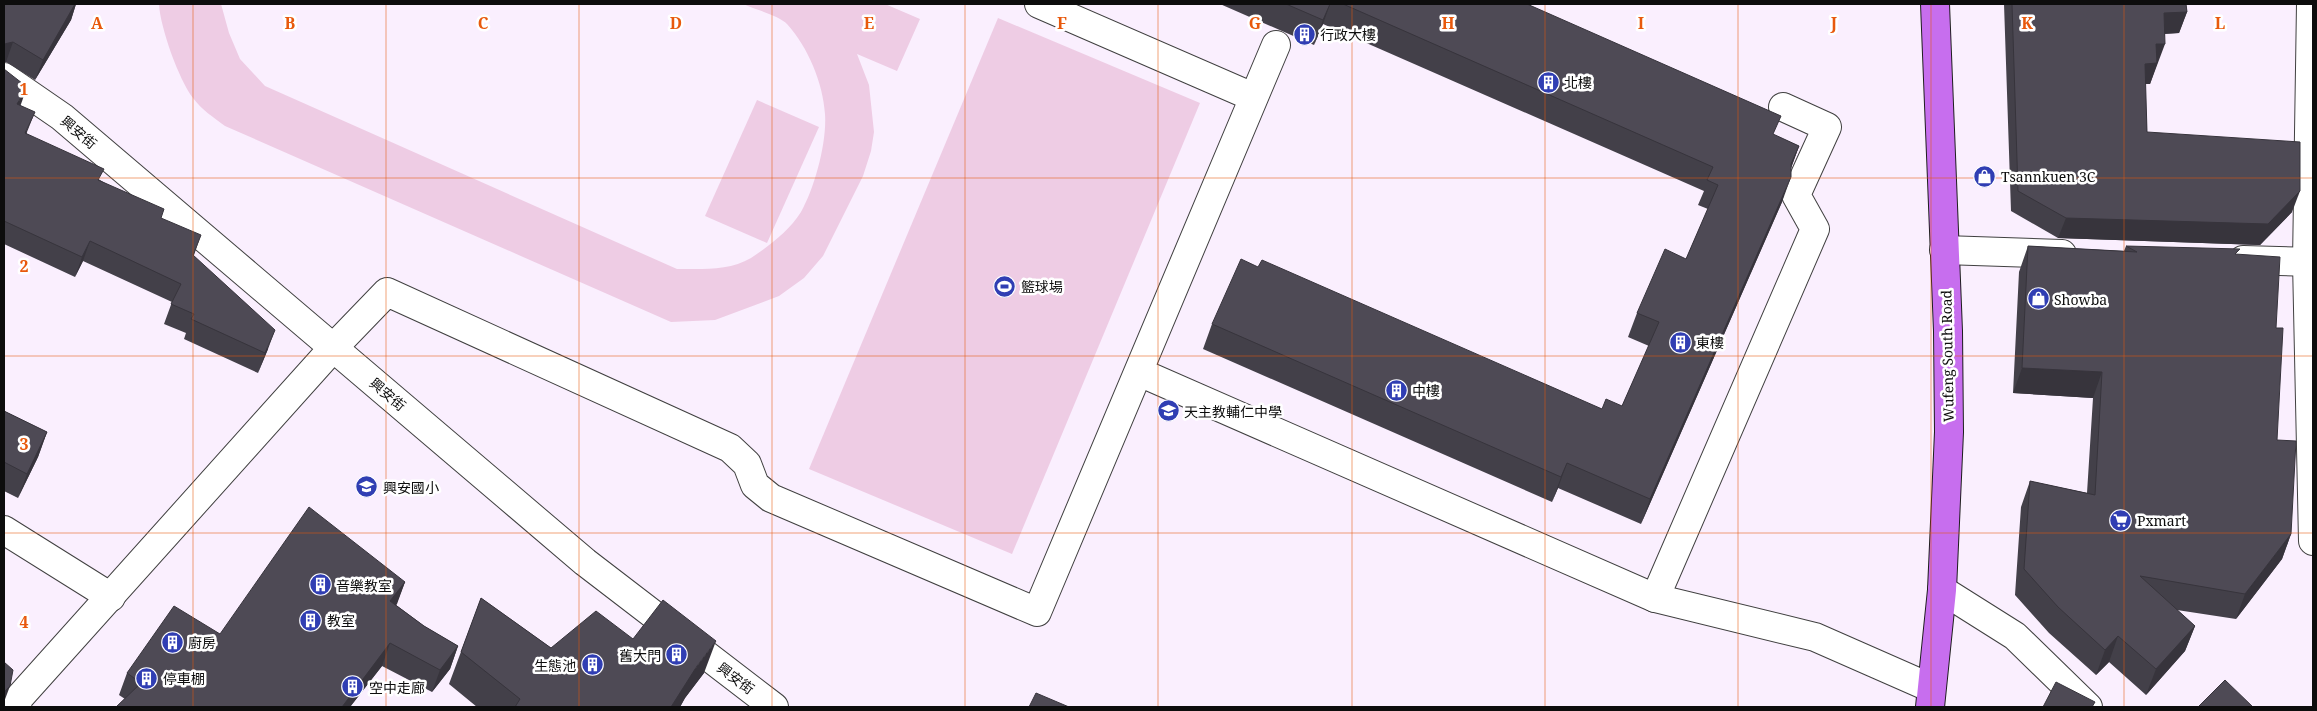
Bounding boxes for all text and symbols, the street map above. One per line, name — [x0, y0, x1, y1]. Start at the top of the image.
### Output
text: A — [91, 12, 104, 34]
text: B — [285, 12, 296, 34]
text: C — [478, 12, 489, 34]
text: D — [670, 12, 682, 34]
text: E — [864, 12, 874, 34]
text: F — [1057, 12, 1067, 34]
text: G — [1249, 12, 1261, 34]
text: H — [1441, 12, 1455, 34]
text: I — [1638, 12, 1644, 34]
text: J — [1830, 12, 1838, 34]
text: K — [2021, 12, 2033, 34]
text: L — [2215, 12, 2225, 34]
building icon: 行政大樓 — [1292, 22, 1316, 46]
place label: 行政大樓 — [1320, 25, 1376, 44]
building icon: 北樓 — [1536, 70, 1560, 94]
place label: 北樓 — [1564, 73, 1592, 92]
text: 1 — [19, 78, 29, 100]
street label: 興安街 — [57, 111, 101, 153]
shop icon: Tsannkuen 3C — [1973, 164, 1997, 188]
place label: Tsannkuen 3C — [2001, 167, 2096, 186]
text: 2 — [19, 255, 29, 277]
sports icon: 籃球場 — [993, 274, 1017, 298]
place label: 籃球場 — [1021, 277, 1063, 296]
shop icon: Showba — [2026, 287, 2050, 311]
street label: Wufeng South Road — [1936, 289, 1958, 422]
place label: Showba — [2054, 290, 2107, 309]
building icon: 東樓 — [1668, 330, 1692, 354]
place label: 東樓 — [1696, 333, 1724, 352]
street label: 興安街 — [366, 373, 410, 415]
building icon: 中樓 — [1384, 378, 1408, 402]
place label: 中樓 — [1412, 381, 1440, 400]
school or university icon: 天主教輔仁中學 — [1156, 399, 1180, 423]
place label: 天主教輔仁中學 — [1184, 402, 1282, 421]
text: 3 — [19, 433, 29, 455]
school or university icon: 興安國小 — [355, 475, 379, 499]
place label: 興安國小 — [383, 478, 439, 497]
supermarket icon: Pxmart — [2109, 508, 2133, 532]
place label: Pxmart — [2137, 511, 2186, 530]
building icon: 音樂教室 — [308, 573, 332, 597]
place label: 音樂教室 — [336, 576, 392, 595]
building icon: 教室 — [299, 608, 323, 632]
text: 4 — [19, 611, 29, 633]
place label: 教室 — [327, 611, 355, 630]
building icon: 廚房 — [160, 630, 184, 654]
place label: 廚房 — [188, 633, 216, 652]
building icon: 舊大門 — [665, 643, 689, 667]
place label: 舊大門 — [619, 646, 661, 665]
building icon: 生態池 — [580, 653, 604, 677]
place label: 生態池 — [534, 656, 576, 675]
street label: 興安街 — [714, 658, 758, 698]
building icon: 停車棚 — [135, 666, 159, 690]
place label: 停車棚 — [163, 669, 205, 688]
building icon: 空中走廊 — [341, 675, 365, 699]
place label: 空中走廊 — [369, 678, 425, 697]

